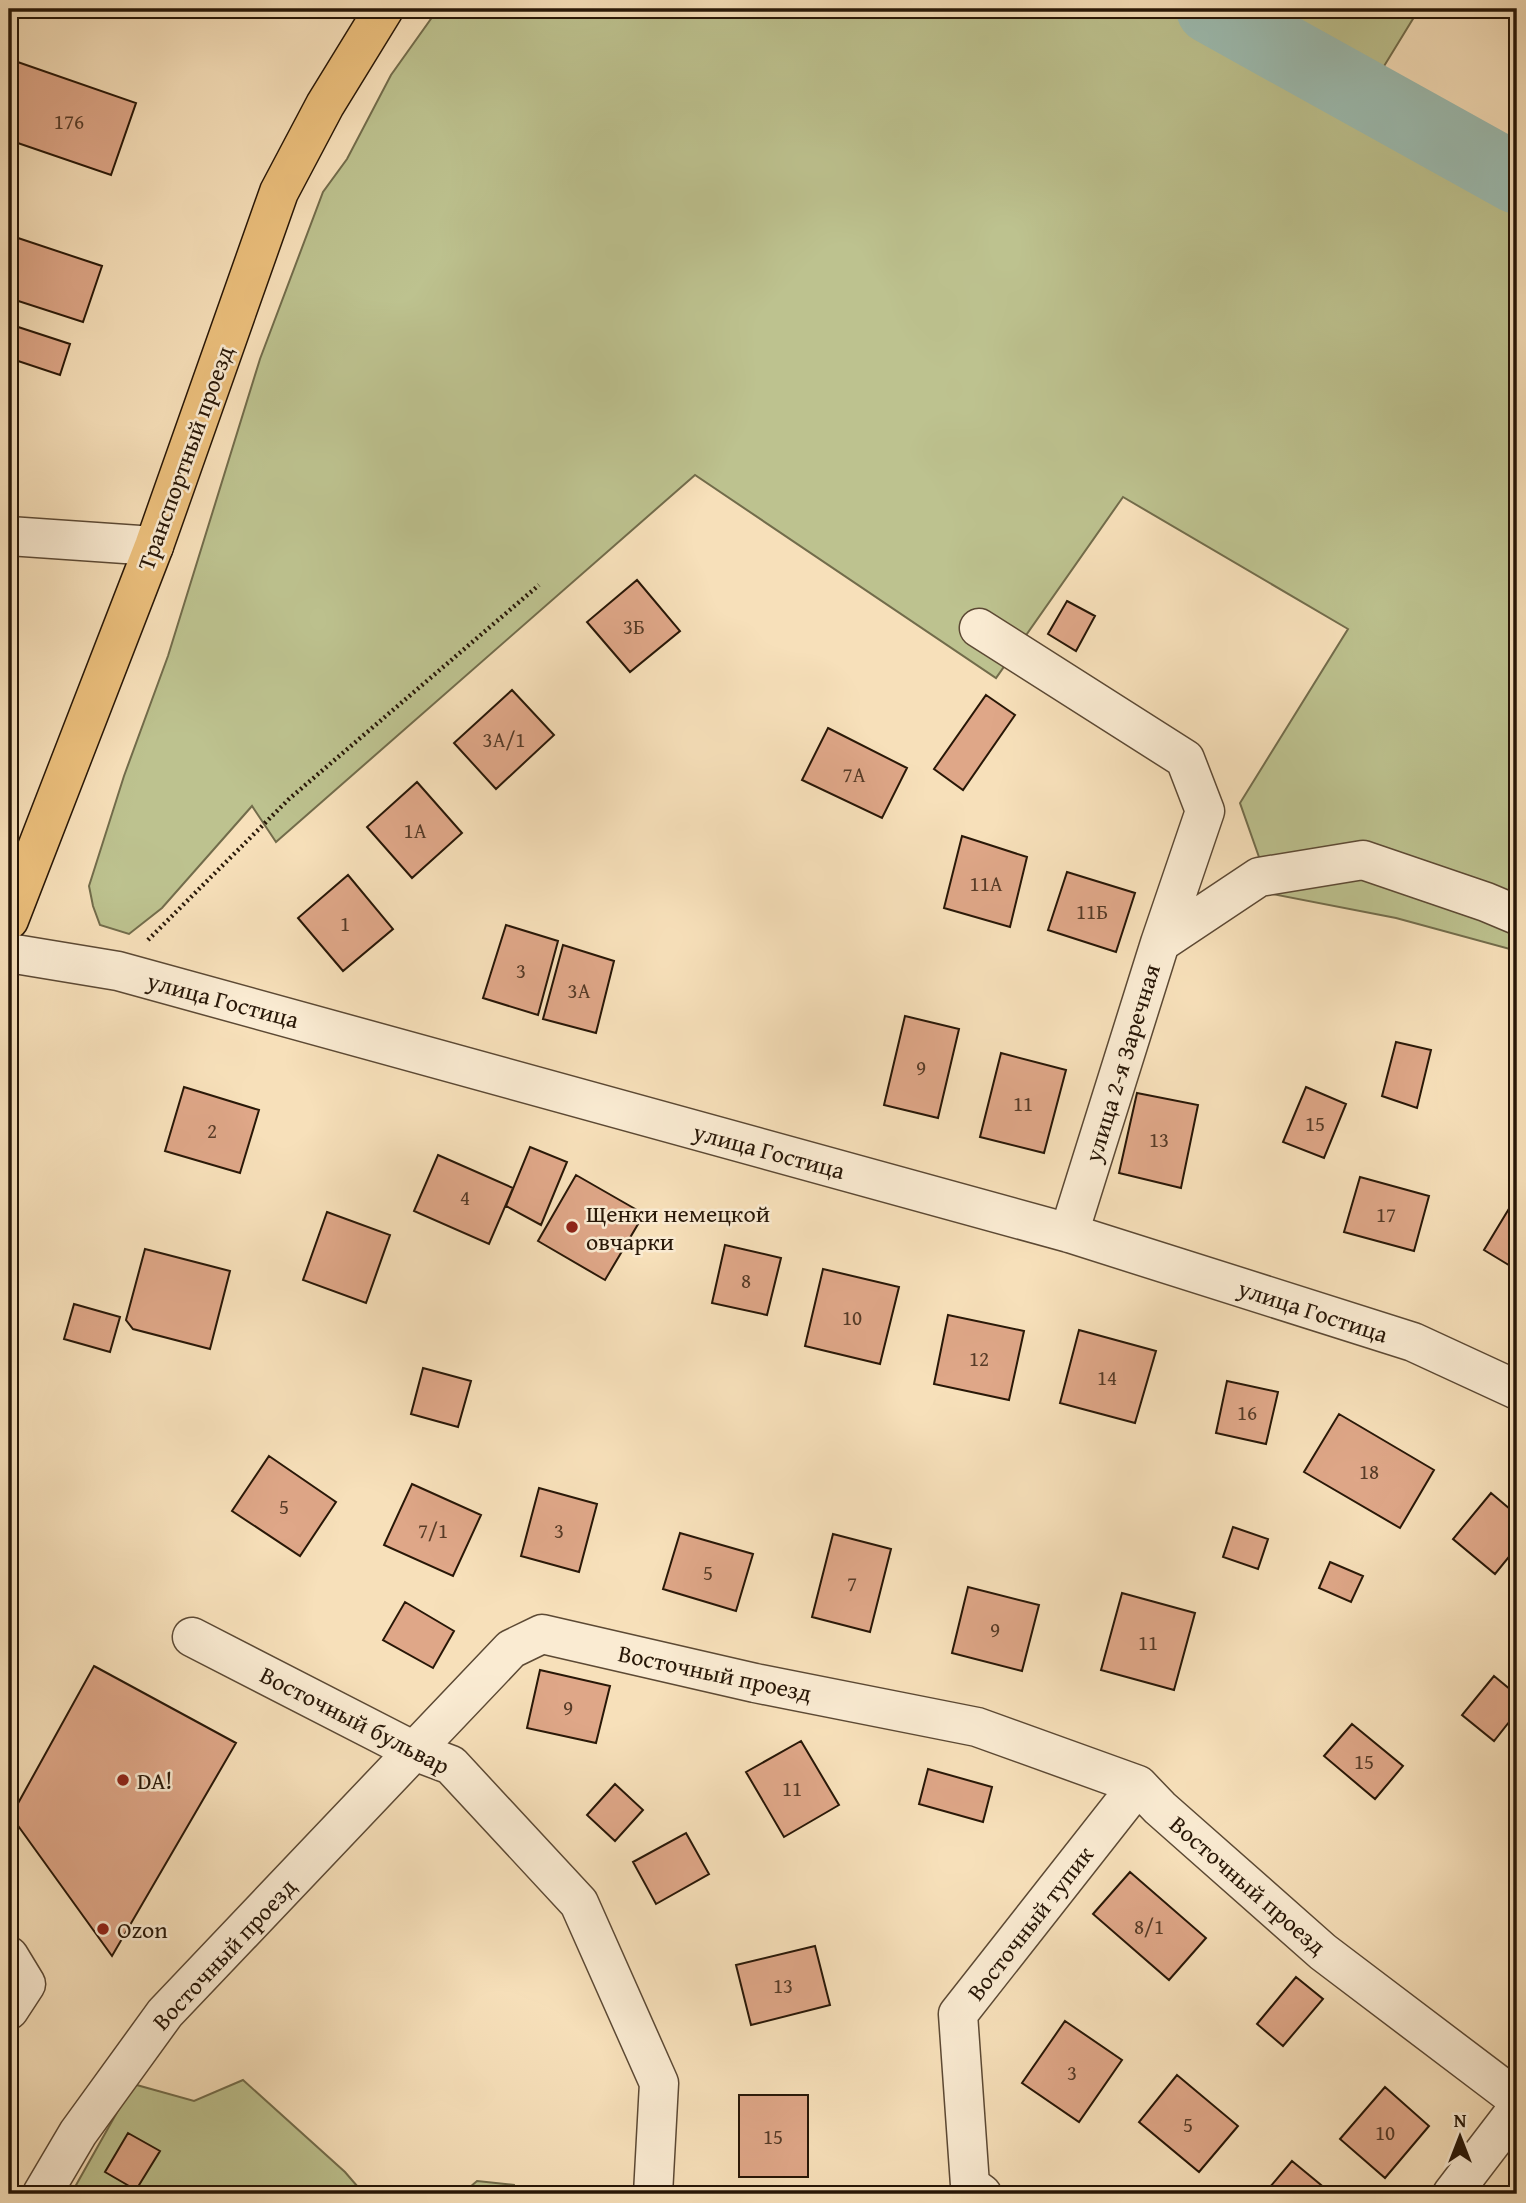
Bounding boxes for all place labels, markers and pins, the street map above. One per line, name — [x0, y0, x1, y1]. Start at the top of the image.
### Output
place label: Щенки немецкой овчарки — [586, 1196, 770, 1259]
marker: Щенки немецкой овчарки — [564, 1219, 580, 1235]
place label: DA! — [137, 1763, 172, 1798]
marker: DA! — [115, 1772, 131, 1788]
place label: Ozon — [117, 1912, 168, 1947]
marker: Ozon — [95, 1921, 111, 1937]

